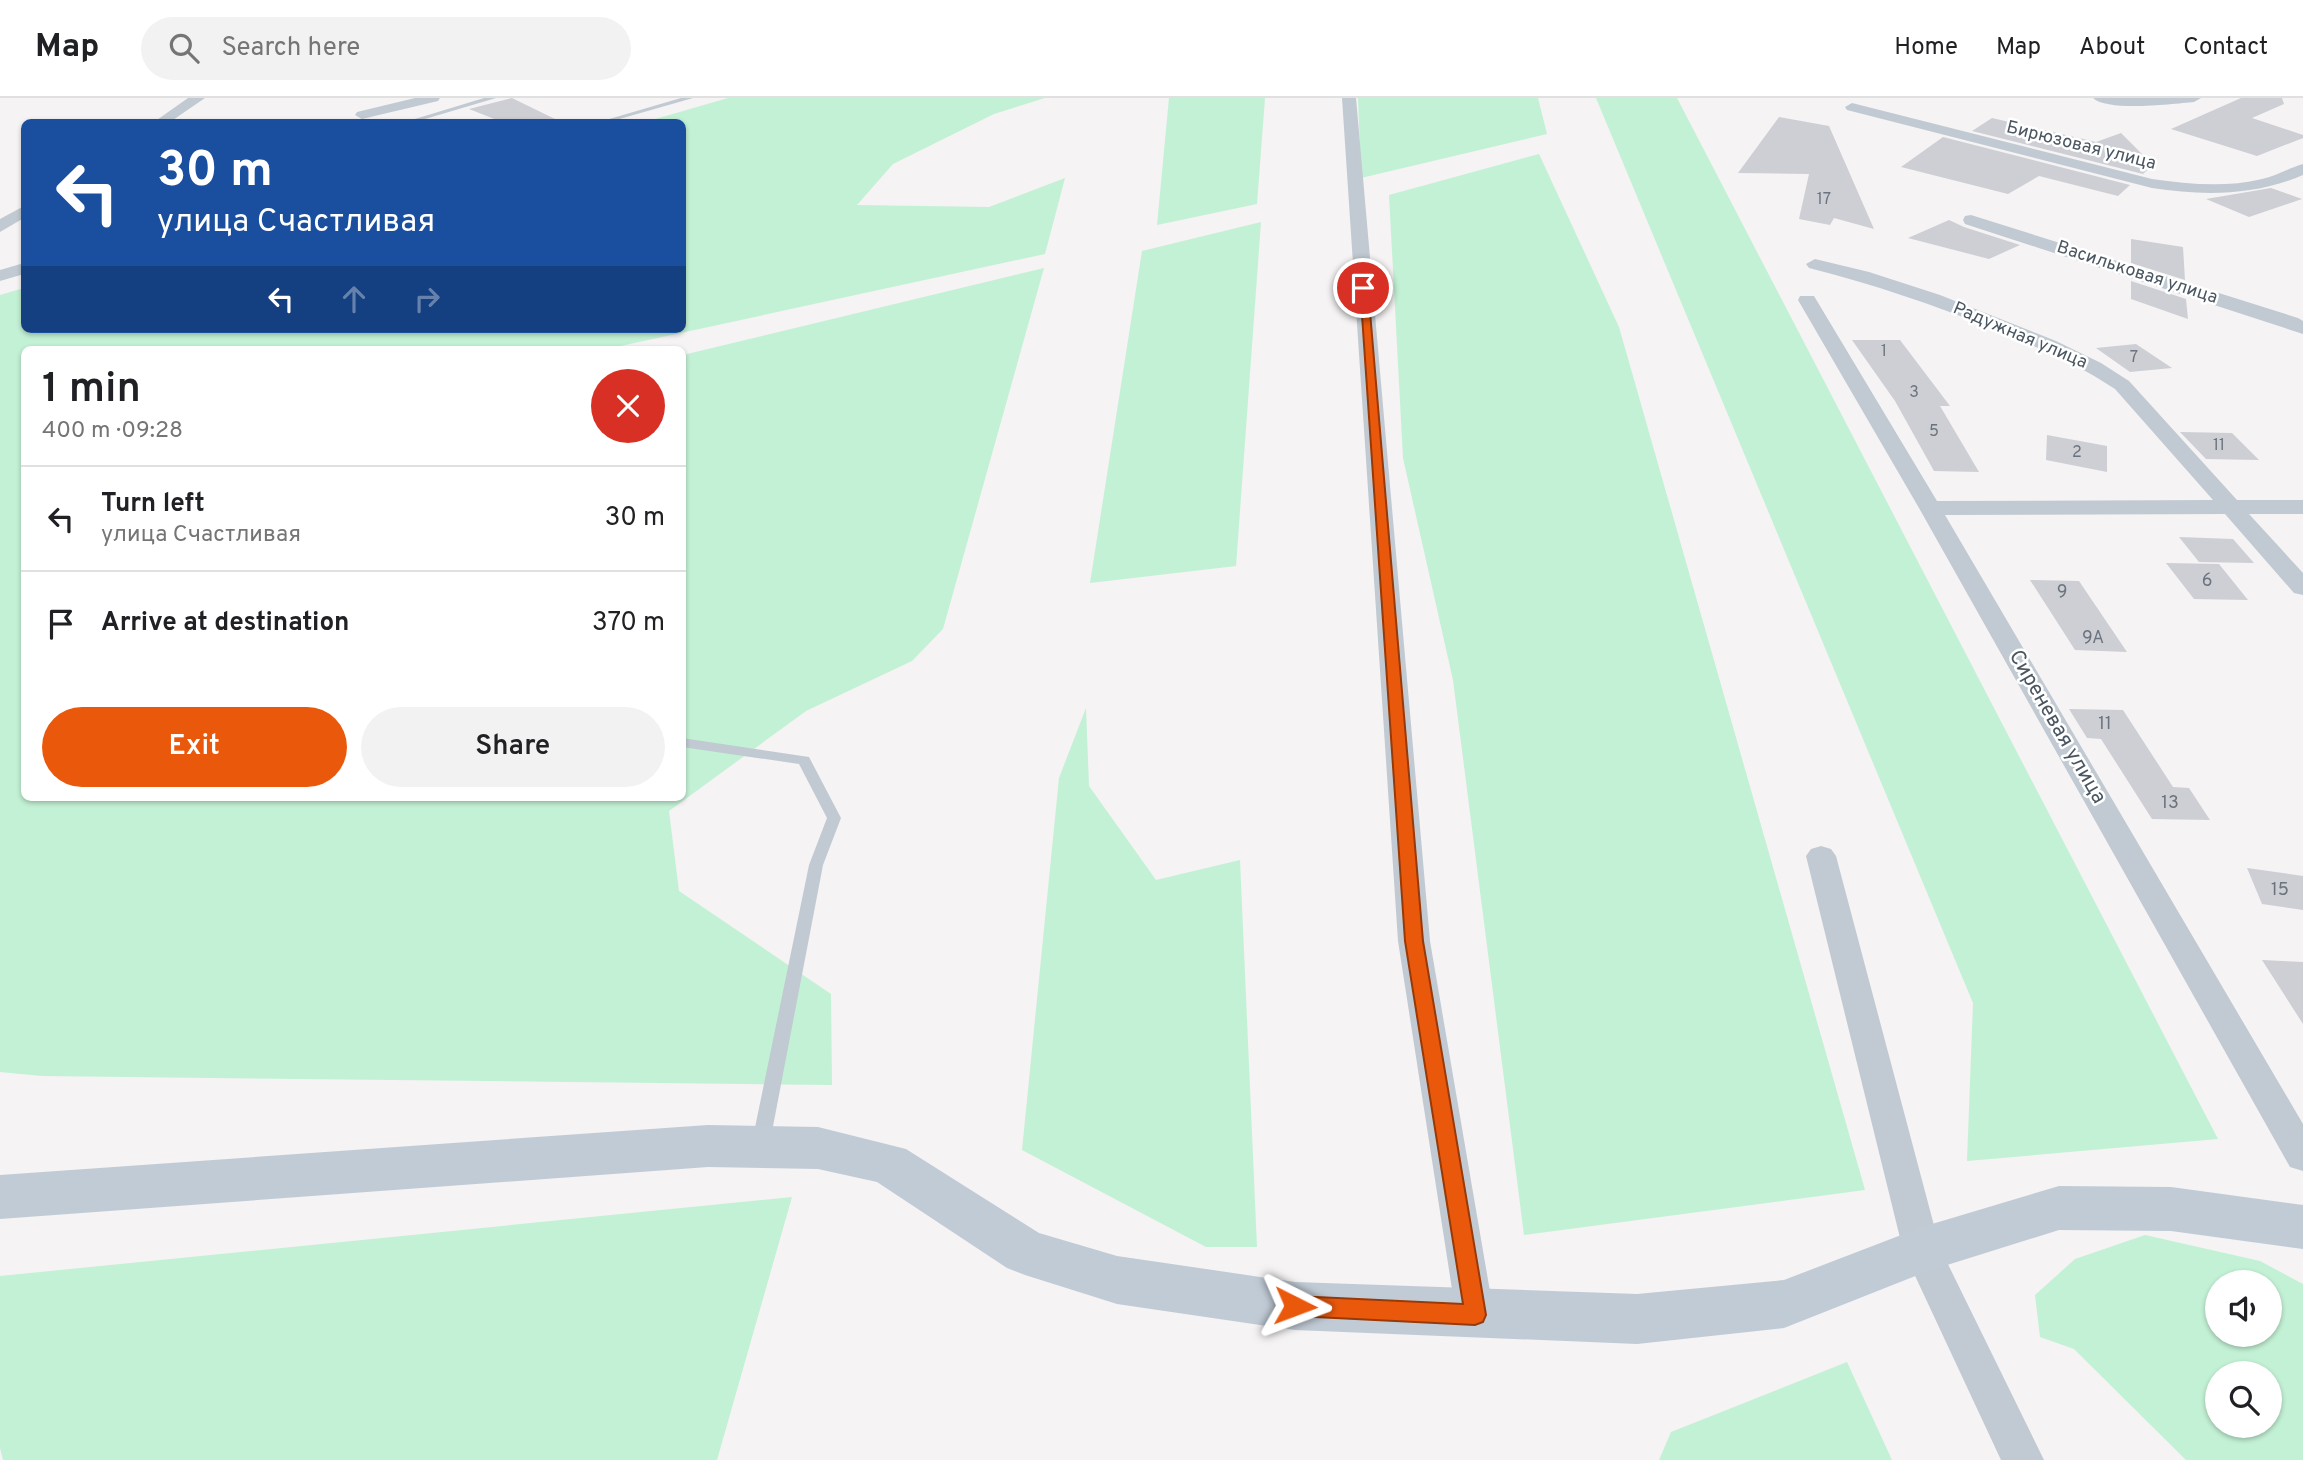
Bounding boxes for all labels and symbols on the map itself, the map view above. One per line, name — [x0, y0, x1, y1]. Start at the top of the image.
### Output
street label: Бирюзовая улица — [2004, 116, 2158, 176]
house number: 17 — [1817, 190, 1831, 210]
street label: Васильковая улица — [2054, 236, 2220, 310]
pin — [1333, 258, 1393, 318]
street label: Радужная улица — [1949, 297, 2091, 375]
house number: 1 — [1881, 342, 1887, 362]
house number: 7 — [2130, 348, 2138, 368]
house number: 3 — [1909, 383, 1919, 403]
house number: 5 — [1929, 422, 1939, 442]
house number: 11 — [2213, 436, 2225, 456]
house number: 2 — [2072, 443, 2082, 463]
house number: 6 — [2202, 570, 2212, 593]
house number: 9 — [2057, 581, 2067, 604]
house number: 9А — [2082, 627, 2104, 650]
street label: Сиреневая улица — [2002, 645, 2112, 809]
house number: 11 — [2098, 713, 2112, 736]
house number: 13 — [2161, 792, 2179, 815]
house number: 15 — [2271, 879, 2289, 902]
position arrow — [1258, 1269, 1332, 1343]

